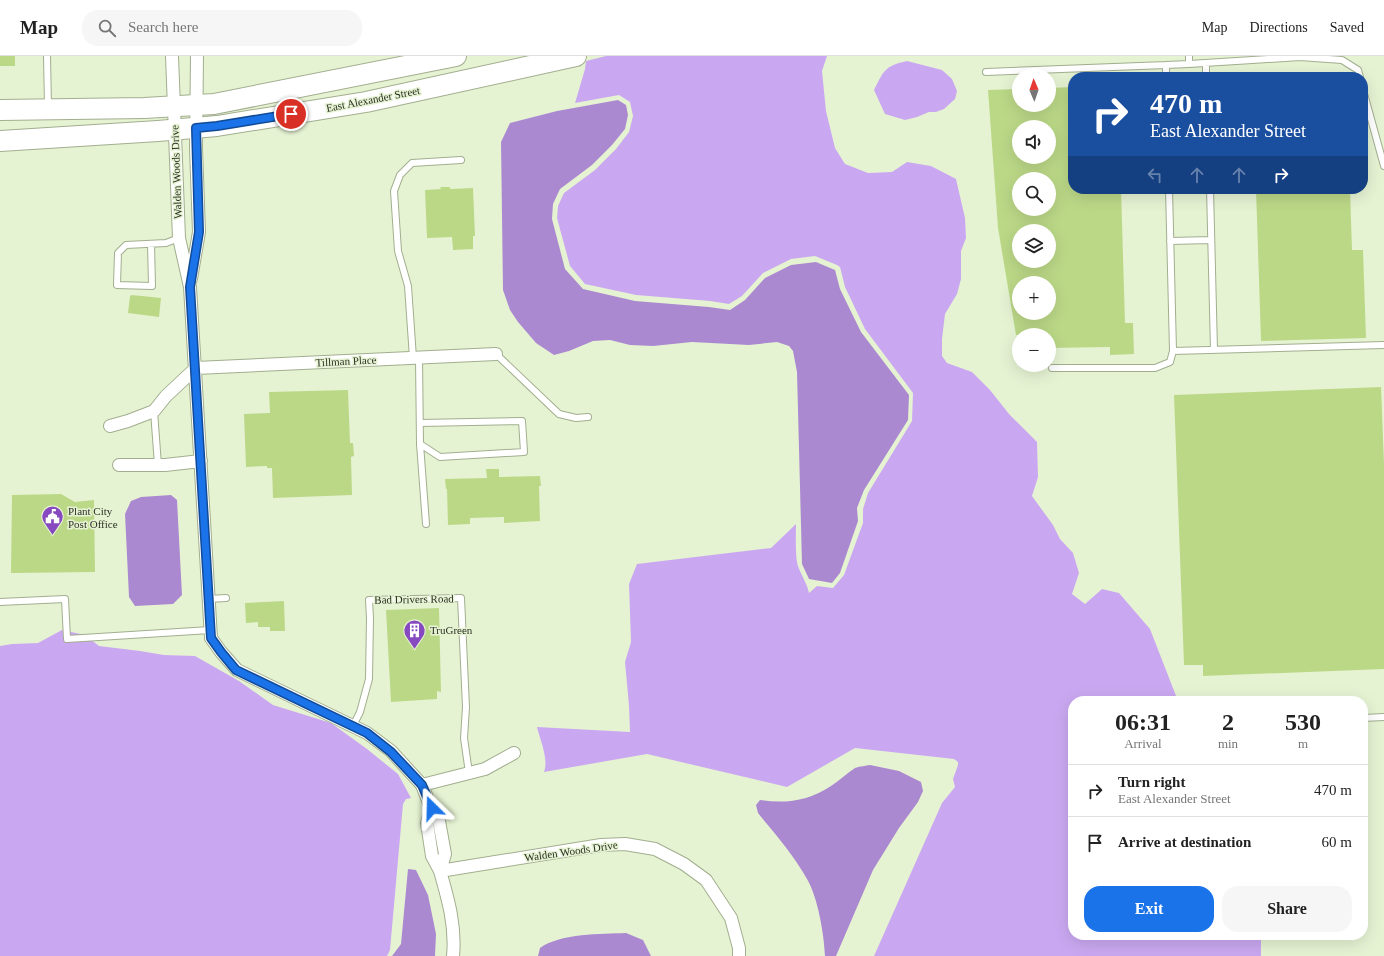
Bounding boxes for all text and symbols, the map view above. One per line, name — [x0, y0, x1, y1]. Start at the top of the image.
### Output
search box — [82, 10, 362, 46]
text: Map — [20, 17, 58, 38]
icon: search — [96, 17, 118, 39]
text: Search here — [128, 19, 198, 35]
text: Map — [1202, 20, 1227, 35]
text: Directions — [1249, 20, 1308, 35]
text: Saved — [1330, 20, 1364, 35]
north arrow — [1012, 68, 1056, 112]
map controls — [1012, 68, 1056, 372]
street label: East Alexander Street — [325, 84, 421, 114]
icon: right — [1084, 88, 1136, 140]
text: 470 m — [1150, 88, 1222, 119]
pin — [274, 97, 308, 131]
icon: arrive — [280, 103, 302, 125]
button: sound — [1012, 120, 1056, 164]
text: East Alexander Street — [1150, 121, 1306, 141]
street label: Walden Woods Drive — [168, 125, 184, 219]
icon: left — [1144, 164, 1166, 186]
icon: ahead — [1186, 164, 1208, 186]
icon: ahead — [1228, 164, 1250, 186]
icon: right — [1270, 164, 1292, 186]
button: search — [1012, 172, 1056, 216]
button: layers — [1012, 224, 1056, 268]
button: + — [1012, 276, 1056, 320]
button: − — [1012, 328, 1056, 372]
street label: Tillman Place — [315, 353, 377, 369]
public building icon: Plant City Post Office — [40, 504, 66, 537]
place label: Plant City Post Office — [68, 505, 118, 530]
street label: Bad Drivers Road — [374, 592, 454, 606]
building icon: TruGreen — [401, 617, 427, 650]
place label: TruGreen — [430, 624, 473, 636]
text: 06:31 — [1115, 709, 1171, 735]
text: 2 — [1222, 709, 1234, 735]
text: 530 — [1285, 709, 1321, 735]
text: Arrival — [1124, 736, 1162, 751]
text: min — [1218, 736, 1238, 751]
text: m — [1298, 736, 1308, 751]
text: Turn right — [1118, 774, 1185, 790]
icon: right — [1084, 780, 1106, 802]
text: 470 m — [1314, 782, 1352, 798]
position arrow — [411, 787, 453, 829]
text: East Alexander Street — [1118, 791, 1231, 806]
icon: arrive — [1084, 832, 1106, 854]
text: Arrive at destination — [1118, 834, 1251, 850]
text: 60 m — [1322, 834, 1352, 850]
street label: Walden Woods Drive — [524, 839, 618, 863]
button: Exit — [1084, 886, 1214, 932]
button: Share — [1222, 886, 1352, 932]

